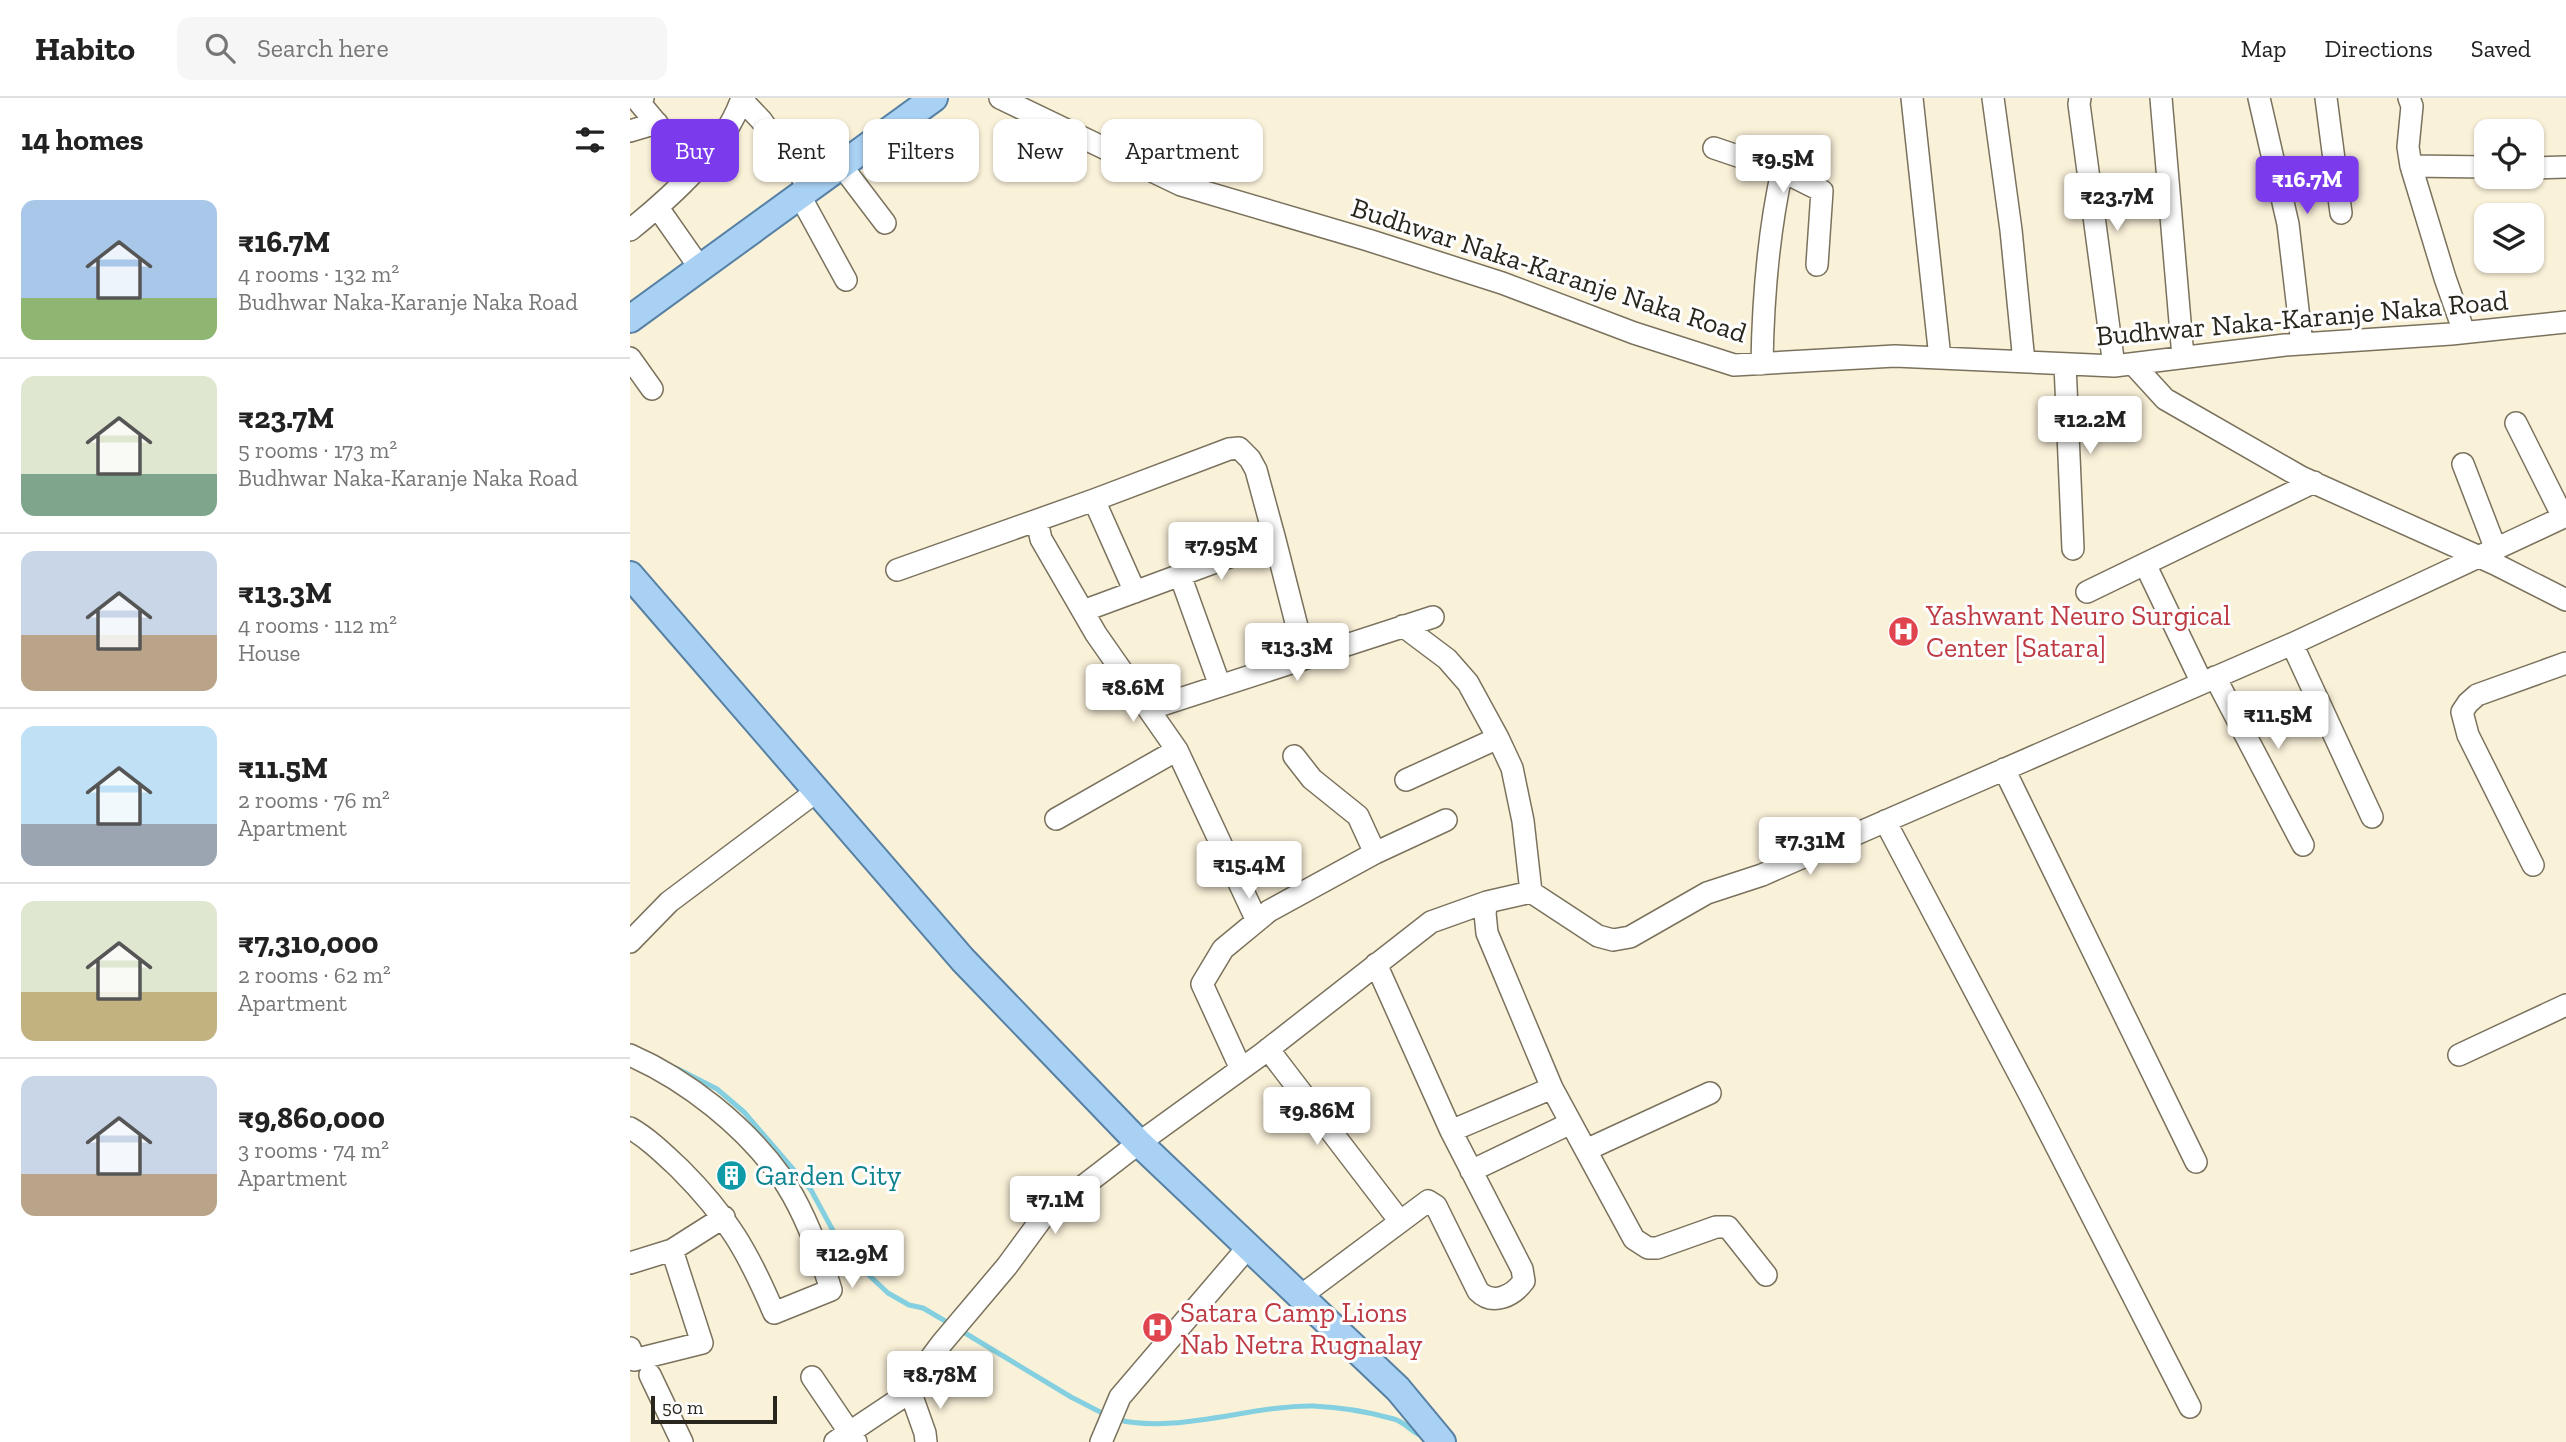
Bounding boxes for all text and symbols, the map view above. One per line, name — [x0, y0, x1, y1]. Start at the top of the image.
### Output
search box — [177, 17, 667, 80]
text: Habito — [35, 29, 135, 68]
icon: search — [201, 29, 239, 67]
text: Search here — [257, 32, 389, 64]
text: Map — [2241, 34, 2287, 63]
text: Directions — [2325, 34, 2433, 63]
text: Saved — [2471, 34, 2531, 63]
chip: Buy — [651, 119, 739, 182]
chip: Rent — [753, 119, 849, 182]
chip: Filters — [863, 119, 979, 182]
chip: New — [993, 119, 1087, 182]
chip: Apartment — [1101, 119, 1263, 182]
map controls — [2474, 119, 2544, 273]
button: locate — [2474, 119, 2544, 189]
icon: filters — [571, 121, 609, 159]
text: 14 homes — [21, 122, 144, 158]
pin: ₹9.5M — [1734, 136, 1832, 195]
text: ₹9.5M — [1752, 144, 1814, 172]
pin: ₹16.7M — [2250, 156, 2364, 216]
text: ₹16.7M — [2272, 165, 2342, 193]
pin: ₹23.7M — [2060, 174, 2174, 233]
text: ₹23.7M — [2080, 182, 2154, 210]
street label: Budhwar Naka-Karanje Naka Road — [1347, 190, 1751, 350]
button: layers — [2474, 203, 2544, 273]
text: ₹16.7M — [238, 224, 330, 260]
icon: home — [77, 228, 161, 312]
text: 4 rooms · 132 m² — [238, 260, 399, 288]
street label: Budhwar Naka-Karanje Naka Road — [2095, 284, 2509, 352]
text: Budhwar Naka-Karanje Naka Road — [238, 288, 578, 316]
pin: ₹12.2M — [2033, 396, 2147, 456]
text: ₹23.7M — [238, 400, 334, 436]
icon: home — [77, 404, 161, 488]
text: ₹12.2M — [2054, 405, 2126, 433]
text: 5 rooms · 173 m² — [238, 436, 397, 464]
text: Budhwar Naka-Karanje Naka Road — [238, 464, 578, 492]
pin: ₹7.95M — [1164, 522, 1278, 582]
text: ₹7.95M — [1184, 531, 1258, 559]
text: ₹13.3M — [238, 575, 332, 611]
icon: home — [77, 579, 161, 663]
place label: Yashwant Neuro Surgical Center [Satara] — [1925, 599, 2231, 664]
text: 4 rooms · 112 m² — [238, 611, 397, 639]
hospital icon: Yashwant Neuro Surgical Center [Satara] — [1886, 614, 1920, 648]
pin: ₹13.3M — [1240, 624, 1354, 683]
text: ₹13.3M — [1261, 632, 1333, 660]
text: House — [238, 639, 300, 667]
pin: ₹8.6M — [1084, 664, 1182, 724]
text: ₹8.6M — [1102, 673, 1164, 701]
pin: ₹11.5M — [2221, 692, 2335, 751]
text: ₹11.5M — [2244, 700, 2312, 728]
text: ₹11.5M — [238, 750, 328, 786]
icon: home — [77, 754, 161, 838]
text: 2 rooms · 76 m² — [238, 786, 390, 814]
text: Apartment — [238, 814, 347, 842]
pin: ₹7.31M — [1753, 818, 1867, 877]
text: ₹7.31M — [1775, 826, 1845, 854]
pin: ₹15.4M — [1192, 842, 1306, 901]
text: ₹15.4M — [1213, 850, 1285, 878]
text: ₹7,310,000 — [238, 925, 378, 961]
icon: home — [77, 929, 161, 1013]
text: 2 rooms · 62 m² — [238, 961, 391, 989]
text: Apartment — [238, 989, 347, 1017]
pin: ₹9.86M — [1260, 1088, 1374, 1147]
text: ₹9.86M — [1279, 1096, 1355, 1124]
text: ₹9,860,000 — [238, 1100, 385, 1136]
icon: home — [77, 1104, 161, 1188]
text: 3 rooms · 74 m² — [238, 1136, 389, 1164]
building icon: Garden City — [715, 1158, 749, 1192]
place label: Garden City — [755, 1159, 902, 1192]
text: Apartment — [238, 1164, 347, 1192]
pin: ₹7.1M — [1006, 1176, 1104, 1236]
text: ₹7.1M — [1026, 1185, 1084, 1213]
pin: ₹12.9M — [795, 1230, 909, 1290]
text: ₹12.9M — [816, 1239, 888, 1267]
place label: Satara Camp Lions Nab Netra Rugnalay — [1180, 1296, 1423, 1361]
hospital icon: Satara Camp Lions Nab Netra Rugnalay — [1140, 1311, 1174, 1345]
pin: ₹8.78M — [883, 1352, 997, 1411]
text: ₹8.78M — [903, 1360, 977, 1388]
scale bar — [651, 1393, 777, 1425]
text: 50 m — [662, 1396, 703, 1419]

